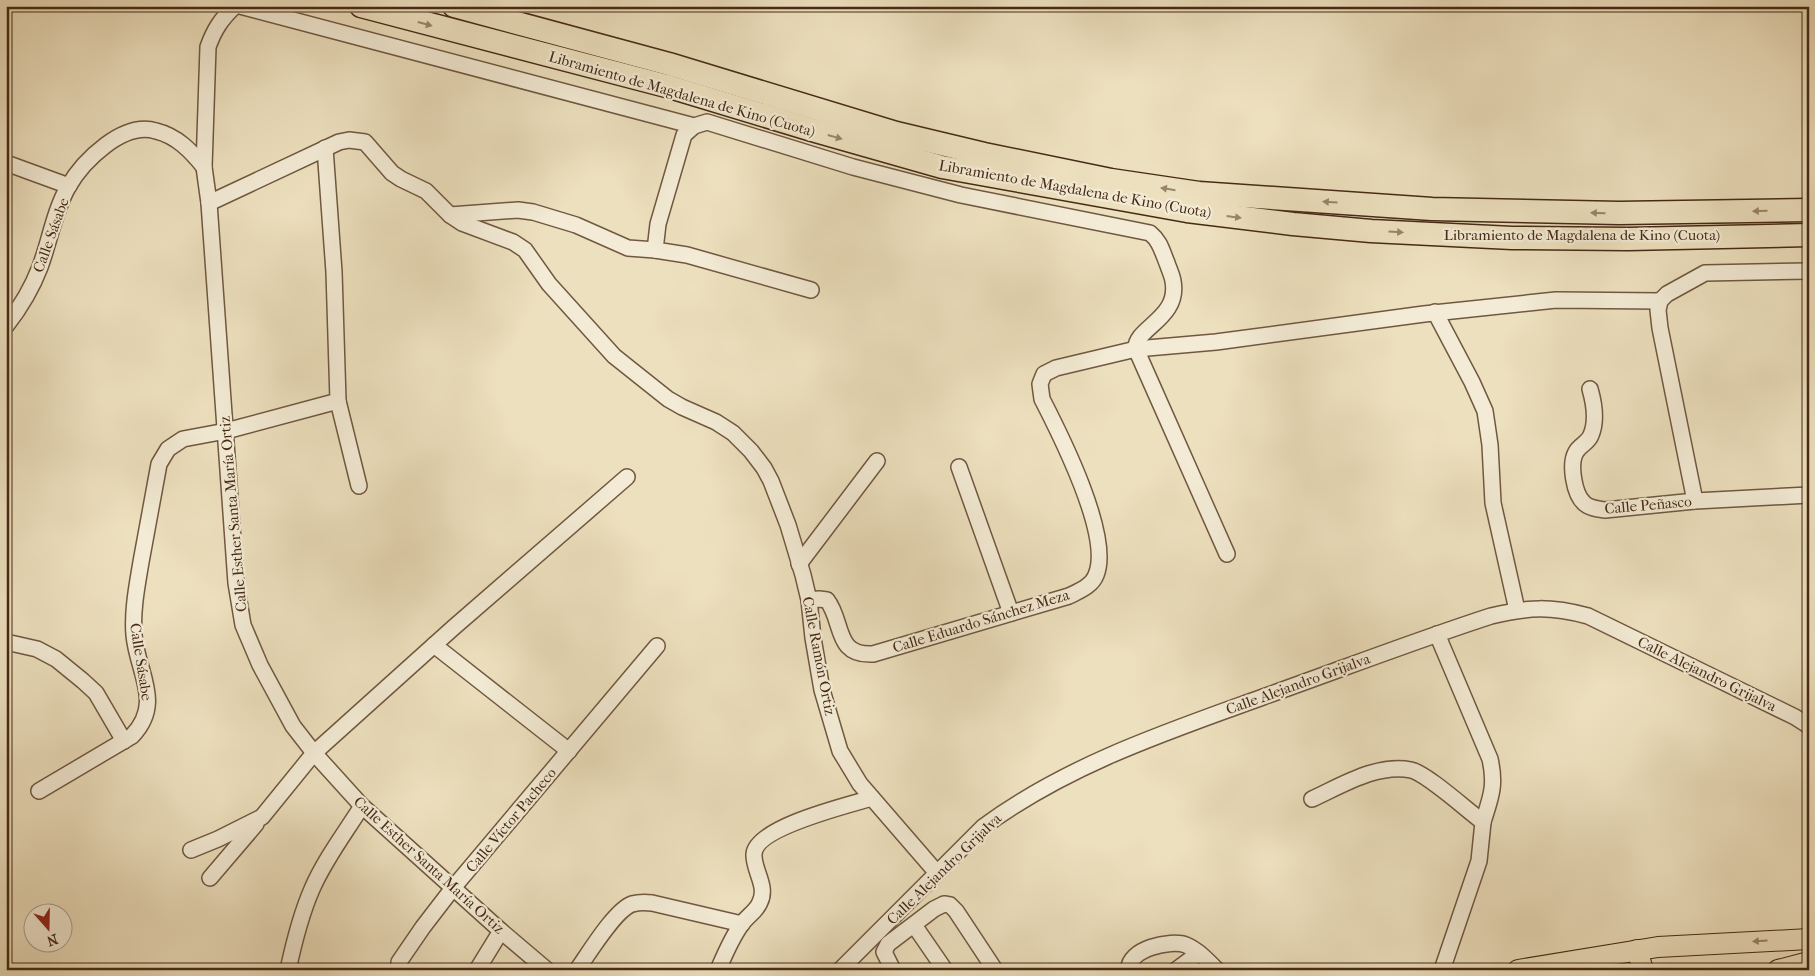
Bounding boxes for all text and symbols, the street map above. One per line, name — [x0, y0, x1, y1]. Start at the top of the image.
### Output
one-way arrow — [418, 20, 433, 28]
street label: Libramiento de Magdalena de Kino (Cuota) — [547, 47, 817, 141]
one-way arrow — [827, 133, 842, 141]
street label: Libramiento de Magdalena de Kino (Cuota) — [937, 156, 1213, 222]
one-way arrow — [1160, 184, 1176, 192]
street label: Calle Sásabe — [29, 195, 73, 275]
one-way arrow — [1322, 198, 1338, 206]
one-way arrow — [1752, 207, 1768, 215]
one-way arrow — [1589, 209, 1605, 217]
one-way arrow — [1226, 213, 1242, 221]
street label: Libramiento de Magdalena de Kino (Cuota) — [1444, 226, 1720, 244]
one-way arrow — [1388, 229, 1404, 237]
street label: Calle Esther Santa María Ortiz — [215, 415, 251, 613]
street label: Calle Peñasco — [1604, 492, 1693, 518]
street label: Calle Eduardo Sánchez Meza — [890, 585, 1073, 656]
street label: Calle Ramón Ortiz — [799, 595, 839, 717]
street label: Calle Sásabe — [126, 622, 156, 703]
street label: Calle Alejandro Grijalva — [1635, 633, 1780, 716]
street label: Calle Alejandro Grijalva — [1223, 649, 1374, 718]
street label: Calle Víctor Pacheco — [462, 764, 560, 876]
street label: Calle Esther Santa María Ortiz — [350, 793, 508, 938]
street label: Calle Alejandro Grijalva — [883, 809, 1006, 928]
north arrow — [22, 904, 72, 954]
text: N — [44, 930, 60, 950]
one-way arrow — [1752, 938, 1768, 946]

